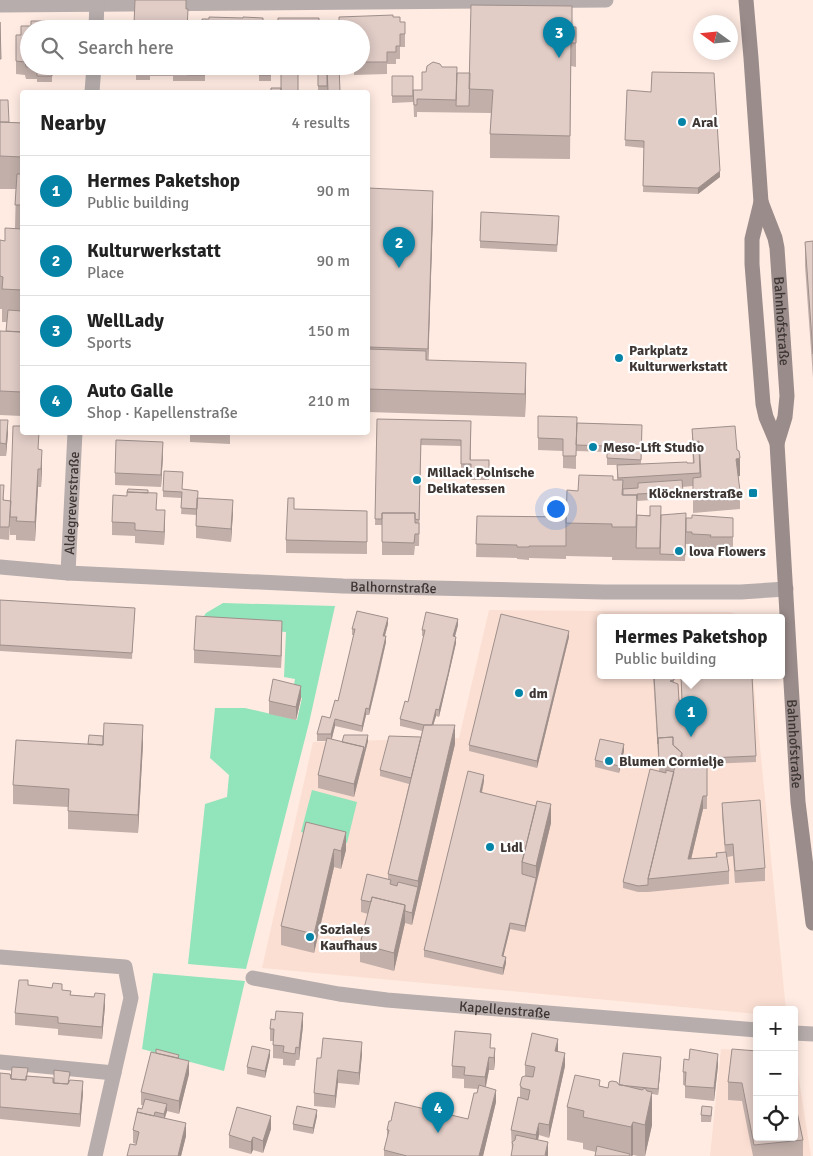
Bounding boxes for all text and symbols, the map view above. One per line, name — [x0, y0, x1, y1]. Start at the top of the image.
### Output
north arrow — [693, 15, 738, 60]
pin: 3 — [543, 17, 575, 58]
search box — [20, 20, 370, 75]
icon: search — [38, 34, 66, 62]
text: Search here — [78, 36, 174, 60]
text: Nearby — [40, 110, 106, 136]
text: 4 results — [291, 113, 350, 133]
place label: Aral — [692, 114, 719, 131]
marker: Aral — [676, 116, 688, 128]
text: Hermes Paketshop — [87, 169, 240, 193]
text: 1 — [52, 181, 60, 201]
text: 90 m — [316, 181, 350, 201]
text: Public building — [87, 193, 189, 213]
pin: 2 — [383, 227, 415, 268]
text: Kulturwerkstatt — [87, 239, 221, 263]
text: 2 — [52, 251, 60, 271]
text: 90 m — [316, 251, 350, 271]
text: Place — [87, 263, 124, 283]
street label: Bahnhofstraße — [770, 276, 793, 366]
text: WellLady — [87, 309, 164, 333]
text: 3 — [52, 321, 60, 341]
text: 150 m — [308, 321, 350, 341]
text: Sports — [87, 333, 132, 353]
place label: Parkplatz Kulturwerkstatt — [629, 342, 728, 375]
marker: Parkplatz Kulturwerkstatt — [613, 352, 625, 364]
text: Auto Galle — [87, 379, 173, 403]
text: 4 — [52, 391, 60, 411]
text: 210 m — [308, 391, 350, 411]
text: Shop · Kapellenstraße — [87, 403, 238, 423]
place label: Meso-Lift Studio — [603, 439, 704, 456]
marker: Meso-Lift Studio — [587, 441, 599, 453]
street label: Aldegreverstraße — [60, 451, 83, 555]
place label: Millack Polnische Delikatessen — [427, 464, 535, 497]
marker: Millack Polnische Delikatessen — [411, 474, 423, 486]
place label: Klöcknerstraße — [648, 485, 743, 502]
marker: Klöcknerstraße — [747, 487, 759, 499]
your location — [543, 496, 569, 522]
place label: lova Flowers — [689, 543, 766, 560]
marker: lova Flowers — [673, 545, 685, 557]
street label: Balhornstraße — [350, 578, 437, 597]
popup — [597, 614, 785, 679]
text: Hermes Paketshop — [614, 625, 768, 649]
text: Public building — [614, 649, 717, 669]
place label: dm — [529, 685, 548, 702]
marker: dm — [513, 687, 525, 699]
pin: 1 — [675, 696, 707, 737]
street label: Bahnhofstraße — [784, 699, 806, 789]
place label: Blumen Cornielje — [619, 753, 724, 770]
marker: Blumen Cornielje — [603, 755, 615, 767]
place label: Lidl — [500, 839, 524, 856]
marker: Lidl — [484, 841, 496, 853]
place label: Soziales Kaufhaus — [320, 921, 377, 954]
marker: Soziales Kaufhaus — [304, 931, 316, 943]
street label: Kapellenstraße — [458, 997, 551, 1022]
map controls — [753, 1006, 798, 1141]
button: + — [753, 1006, 798, 1051]
button: − — [753, 1051, 798, 1096]
pin: 4 — [422, 1092, 454, 1133]
button: locate — [753, 1096, 798, 1141]

